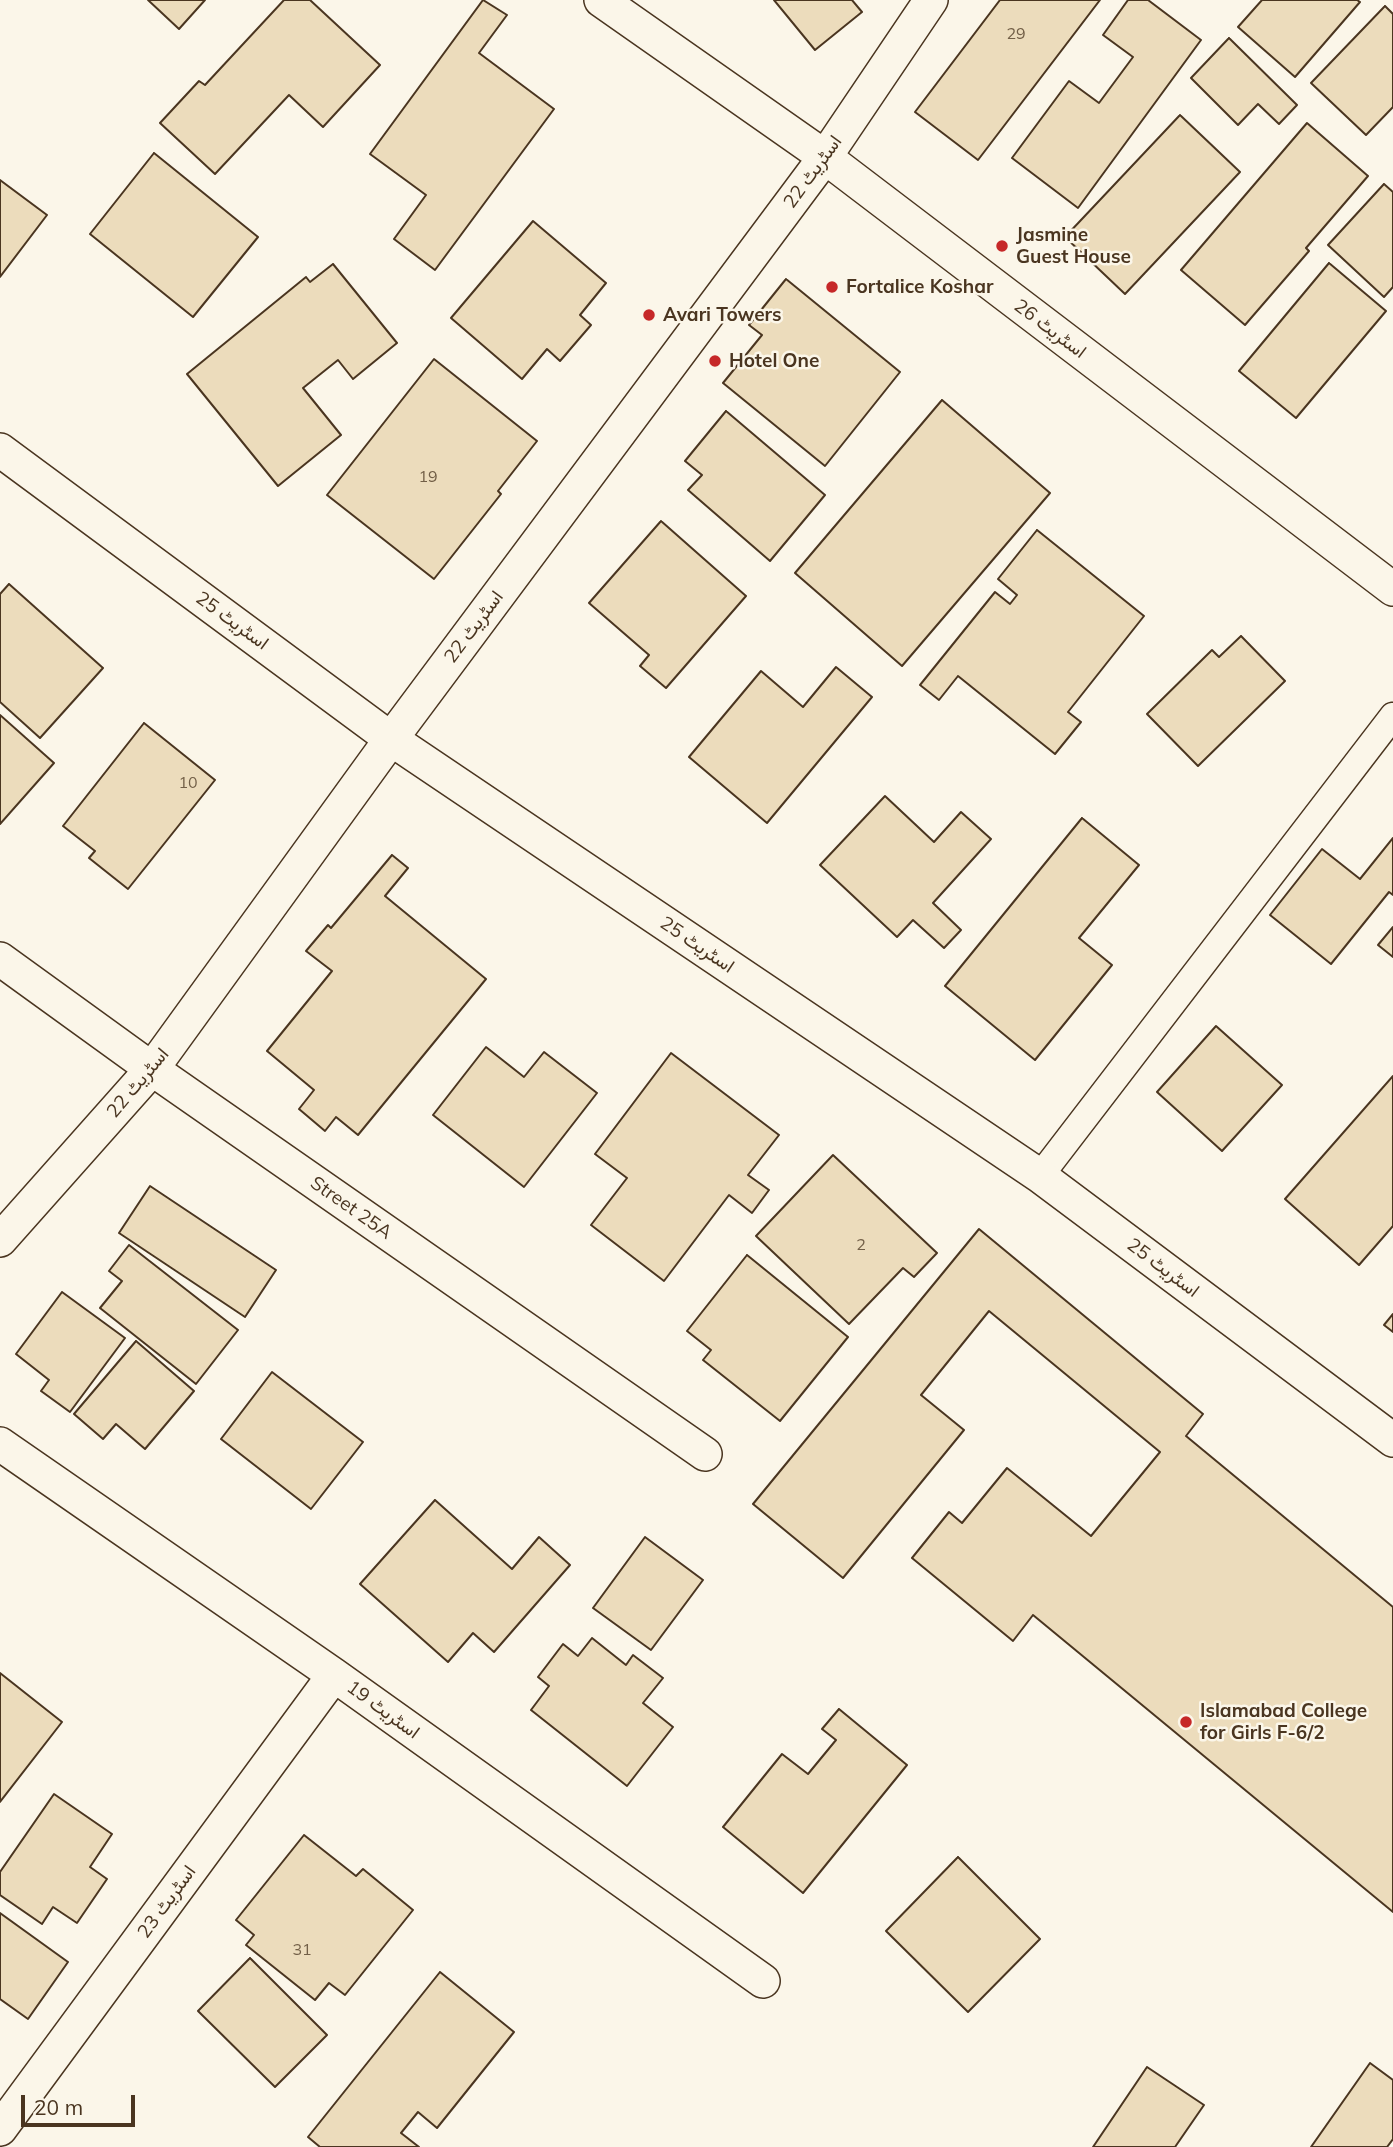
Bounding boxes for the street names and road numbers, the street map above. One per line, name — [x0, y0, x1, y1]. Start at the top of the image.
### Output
street label: اسٹریٹ 22 — [779, 131, 847, 213]
street label: اسٹریٹ 26 — [1009, 294, 1091, 364]
street label: اسٹریٹ 22 — [439, 586, 509, 668]
street label: اسٹریٹ 25 — [191, 587, 273, 655]
street label: اسٹریٹ 25 — [656, 912, 738, 978]
street label: اسٹریٹ 22 — [102, 1043, 174, 1123]
street label: Street 25A — [306, 1172, 396, 1244]
street label: اسٹریٹ 25 — [1122, 1233, 1204, 1303]
street label: اسٹریٹ 19 — [342, 1676, 424, 1744]
street label: اسٹریٹ 23 — [133, 1861, 201, 1943]

